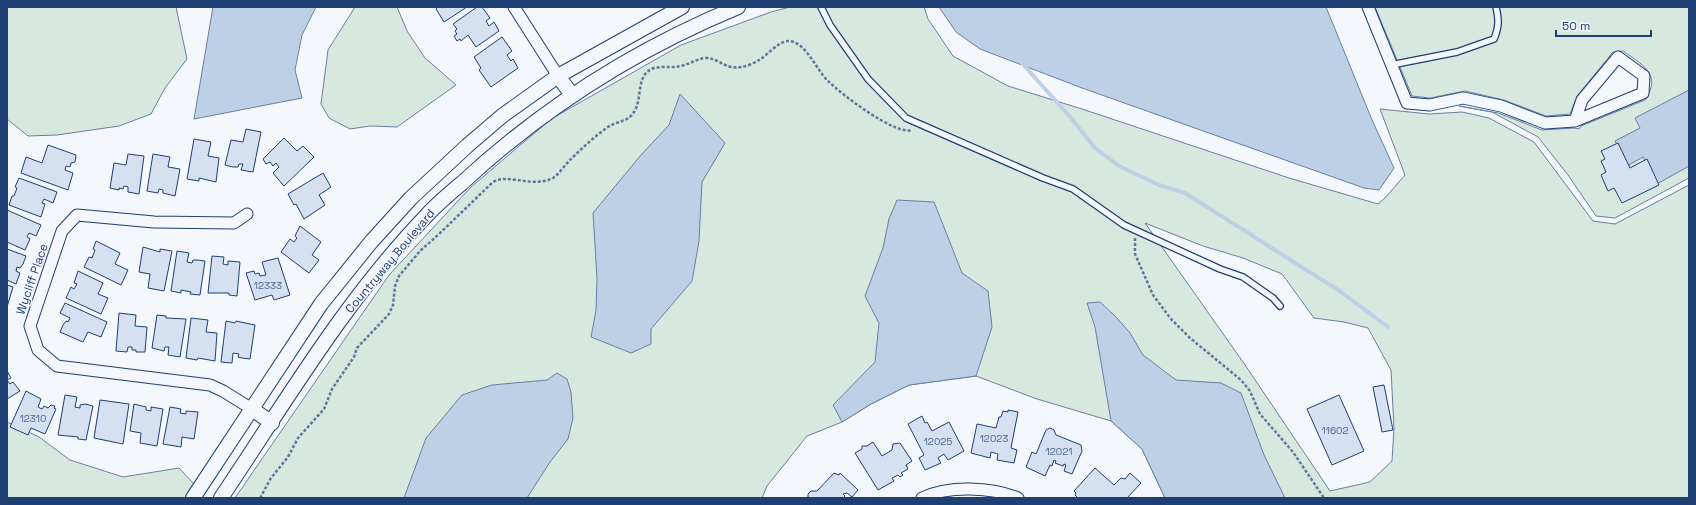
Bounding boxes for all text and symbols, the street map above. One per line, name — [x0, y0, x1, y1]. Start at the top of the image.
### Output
scale bar — [1556, 12, 1651, 38]
text: 50 m — [1562, 18, 1590, 34]
street label: Countryway Boulevard — [342, 206, 438, 316]
street label: Wycliff Place — [12, 241, 52, 317]
house number: 12333 — [254, 279, 282, 292]
house number: 12310 — [20, 412, 46, 425]
house number: 11602 — [1322, 424, 1348, 437]
house number: 12023 — [980, 432, 1008, 445]
house number: 12025 — [924, 435, 952, 448]
house number: 12021 — [1046, 445, 1072, 458]

